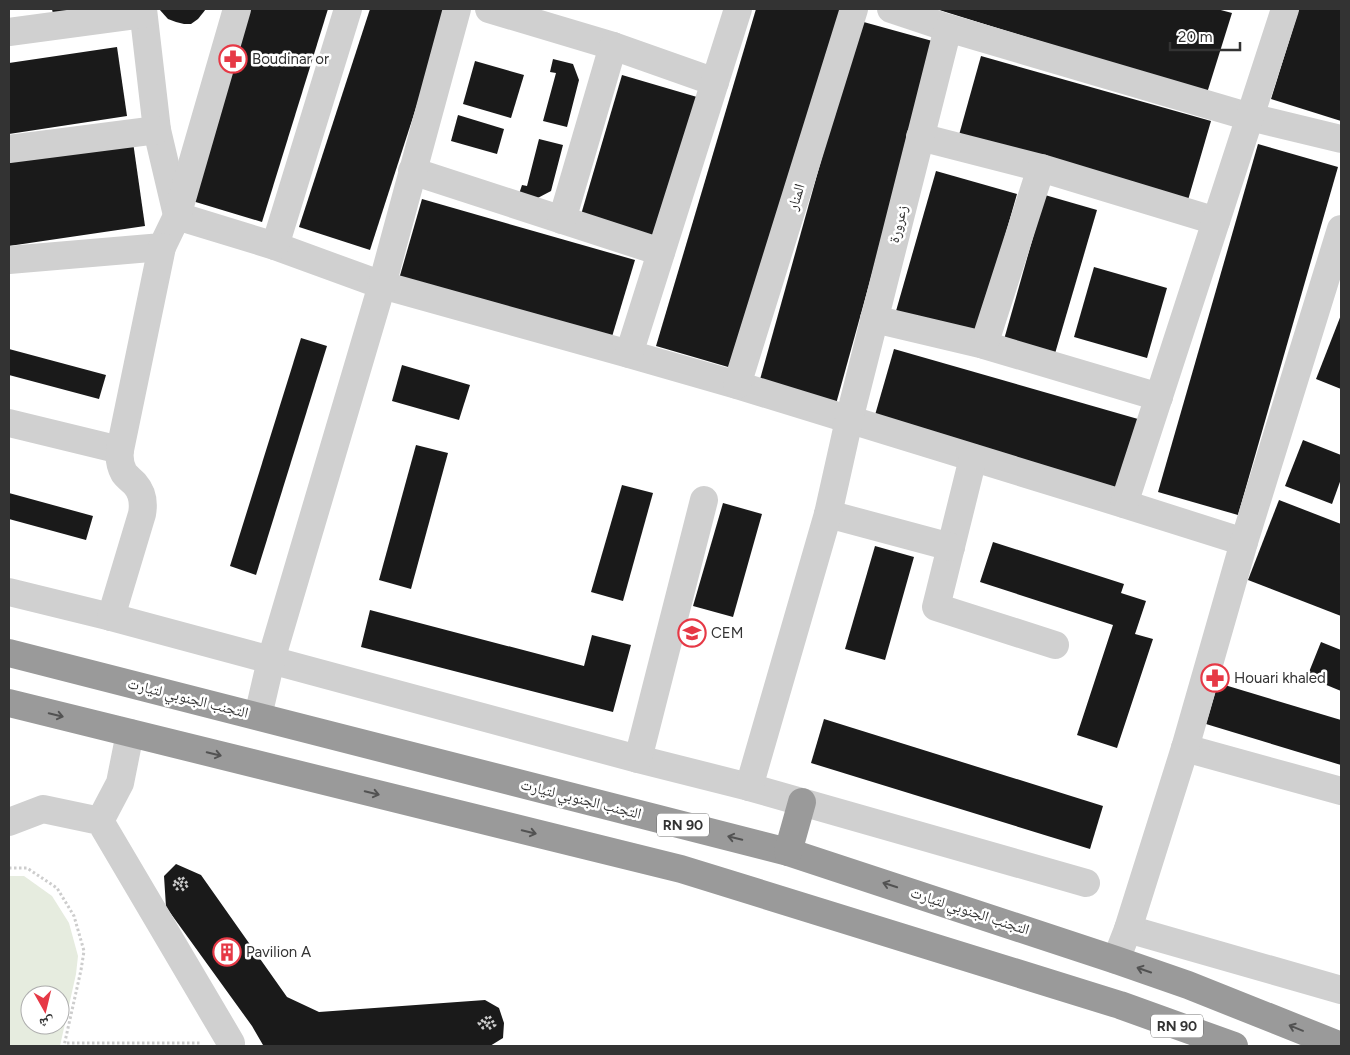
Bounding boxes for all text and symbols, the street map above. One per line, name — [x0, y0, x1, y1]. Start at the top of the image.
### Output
scale bar — [1170, 20, 1240, 52]
text: 20 m — [1178, 28, 1212, 46]
pharmacy icon: Boudinar or — [218, 44, 248, 74]
place label: Boudinar or — [252, 50, 329, 68]
street label: المنار — [783, 181, 809, 213]
street label: زعرورة — [885, 203, 911, 245]
school or university icon: CEM — [677, 618, 707, 648]
place label: CEM — [711, 624, 743, 642]
pharmacy icon: Houari khaled — [1200, 663, 1230, 693]
place label: Houari khaled — [1234, 669, 1326, 687]
street label: التجنب الجنوبي لتيارت — [125, 674, 250, 724]
one-way arrow — [48, 711, 64, 720]
one-way arrow — [205, 750, 221, 759]
street label: التجنب الجنوبي لتيارت — [518, 775, 643, 825]
one-way arrow — [363, 789, 379, 798]
road number: RN 90 — [657, 814, 709, 836]
one-way arrow — [521, 828, 537, 837]
one-way arrow — [727, 833, 743, 842]
one-way arrow — [883, 880, 899, 890]
street label: التجنب الجنوبي لتيارت — [907, 883, 1032, 941]
building icon: Pavilion A — [212, 937, 242, 967]
place label: Pavilion A — [246, 943, 311, 961]
one-way arrow — [1137, 964, 1153, 974]
north arrow — [20, 985, 70, 1035]
text: ش — [38, 1013, 55, 1032]
road number: RN 90 — [1151, 1014, 1203, 1038]
one-way arrow — [1289, 1023, 1304, 1032]

